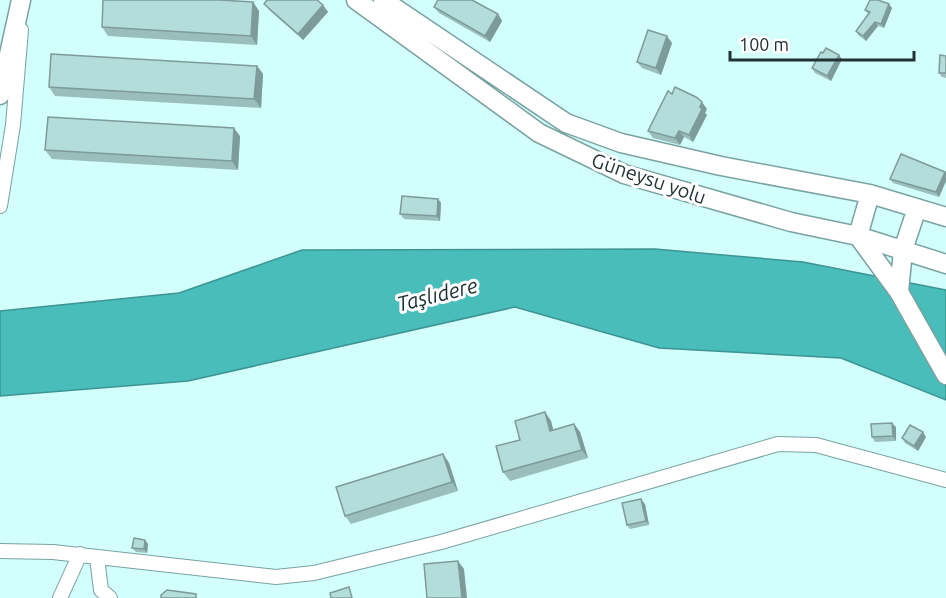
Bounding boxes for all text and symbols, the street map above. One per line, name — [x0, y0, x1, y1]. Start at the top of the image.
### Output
scale bar — [730, 24, 914, 62]
text: 100 m — [739, 34, 789, 54]
street label: Güneysu yolu — [589, 148, 709, 208]
water label: Taşlıdere — [394, 272, 480, 316]

